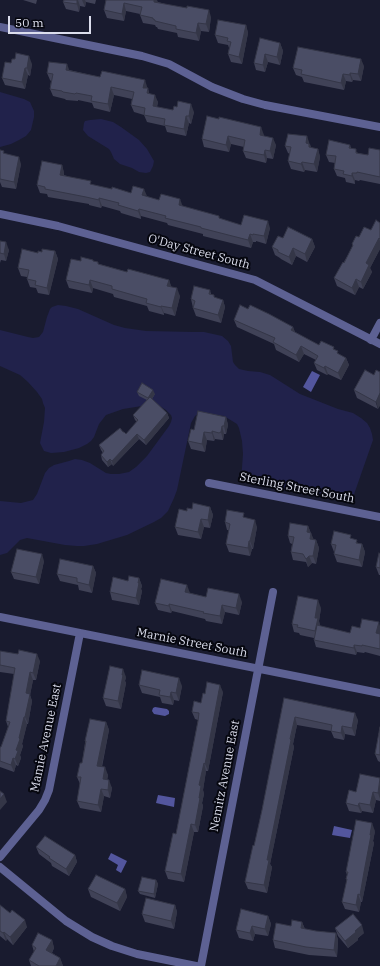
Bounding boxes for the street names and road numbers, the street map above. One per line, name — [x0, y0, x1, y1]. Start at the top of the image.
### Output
street label: O'Day Street South — [146, 231, 252, 273]
street label: Sterling Street South — [238, 470, 356, 506]
street label: Marnie Street South — [135, 625, 249, 661]
street label: Mamie Avenue East — [27, 682, 65, 794]
street label: Nemitz Avenue East — [207, 719, 243, 833]

